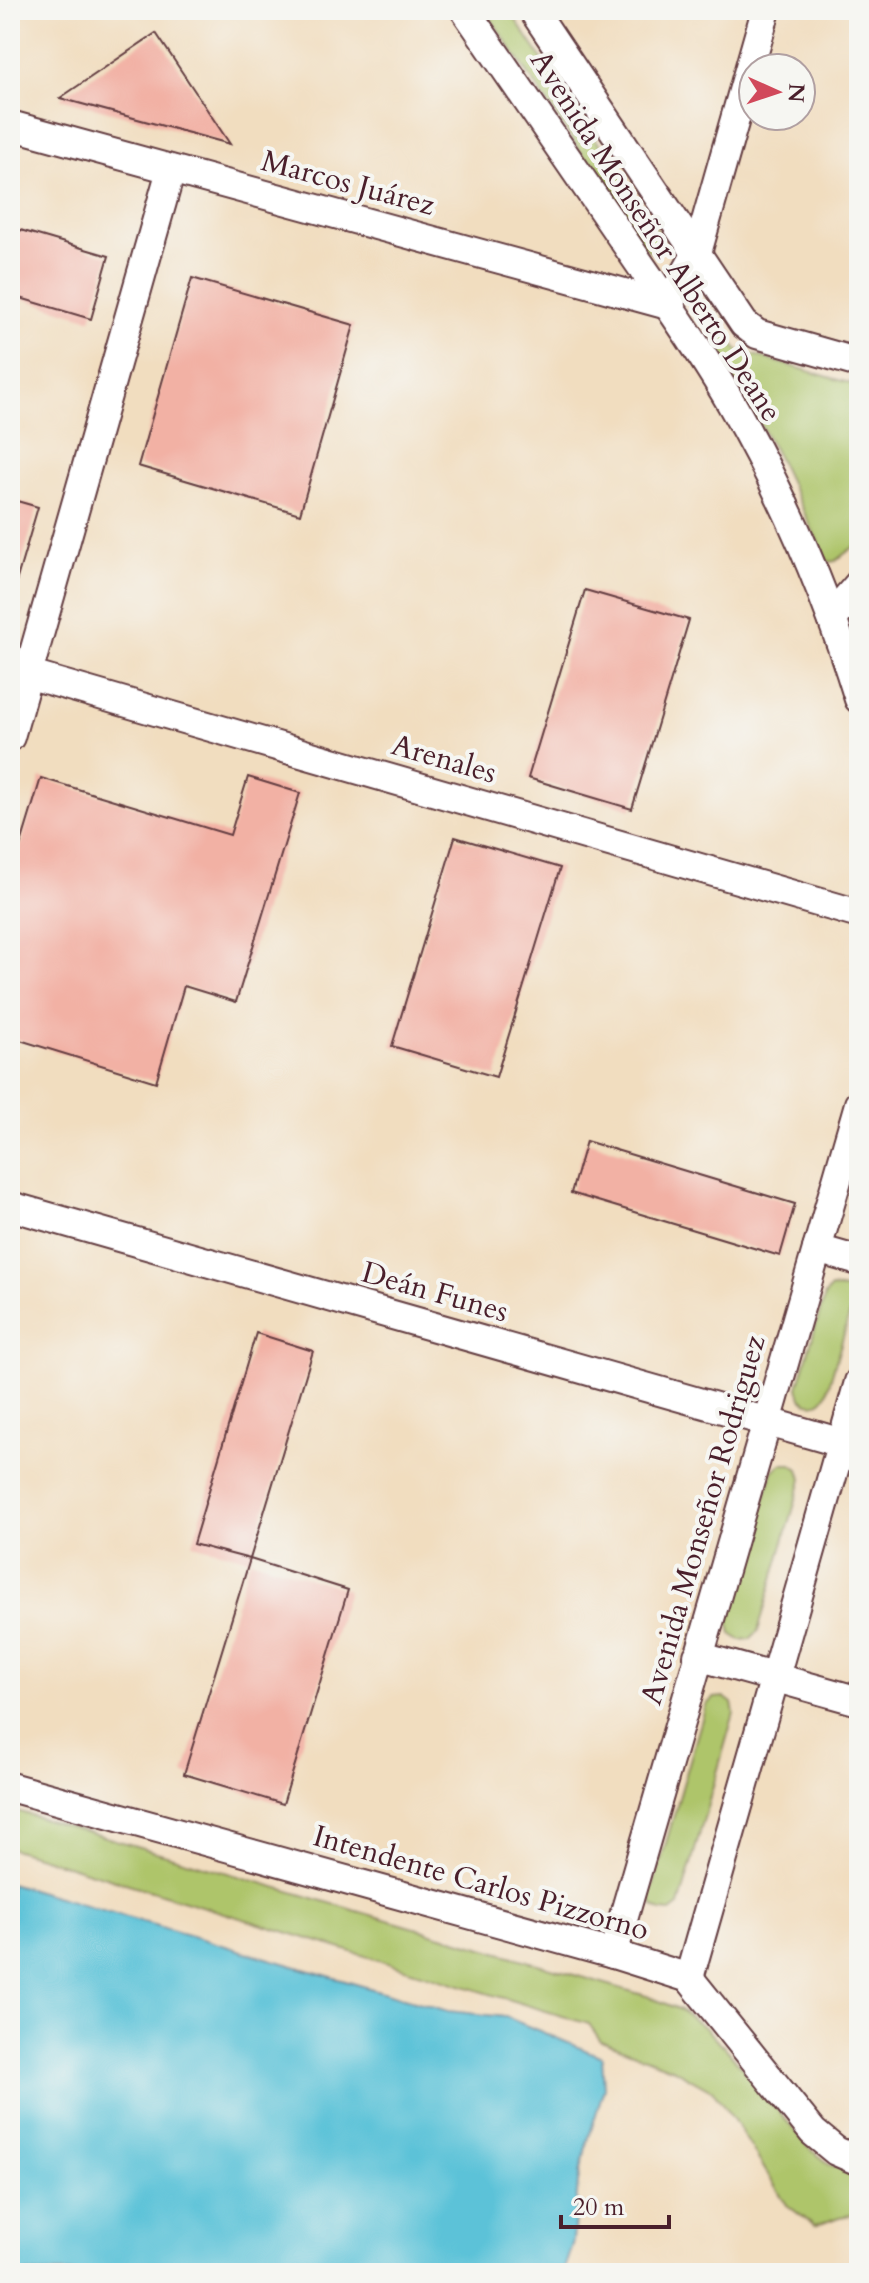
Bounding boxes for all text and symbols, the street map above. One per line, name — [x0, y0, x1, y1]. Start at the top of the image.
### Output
street label: Avenida Monseñor Alberto Deane — [520, 42, 792, 430]
north arrow — [737, 52, 817, 132]
text: N — [780, 83, 811, 103]
street label: Marcos Juárez — [257, 140, 440, 226]
street label: Arenales — [387, 725, 501, 793]
street label: Deán Funes — [357, 1252, 513, 1332]
street label: Avenida Monseñor Rodriguez — [631, 1330, 776, 1710]
street label: Intendente Carlos Pizzorno — [308, 1815, 654, 1951]
scale bar — [561, 2179, 669, 2229]
text: 20 m — [573, 2191, 625, 2224]

